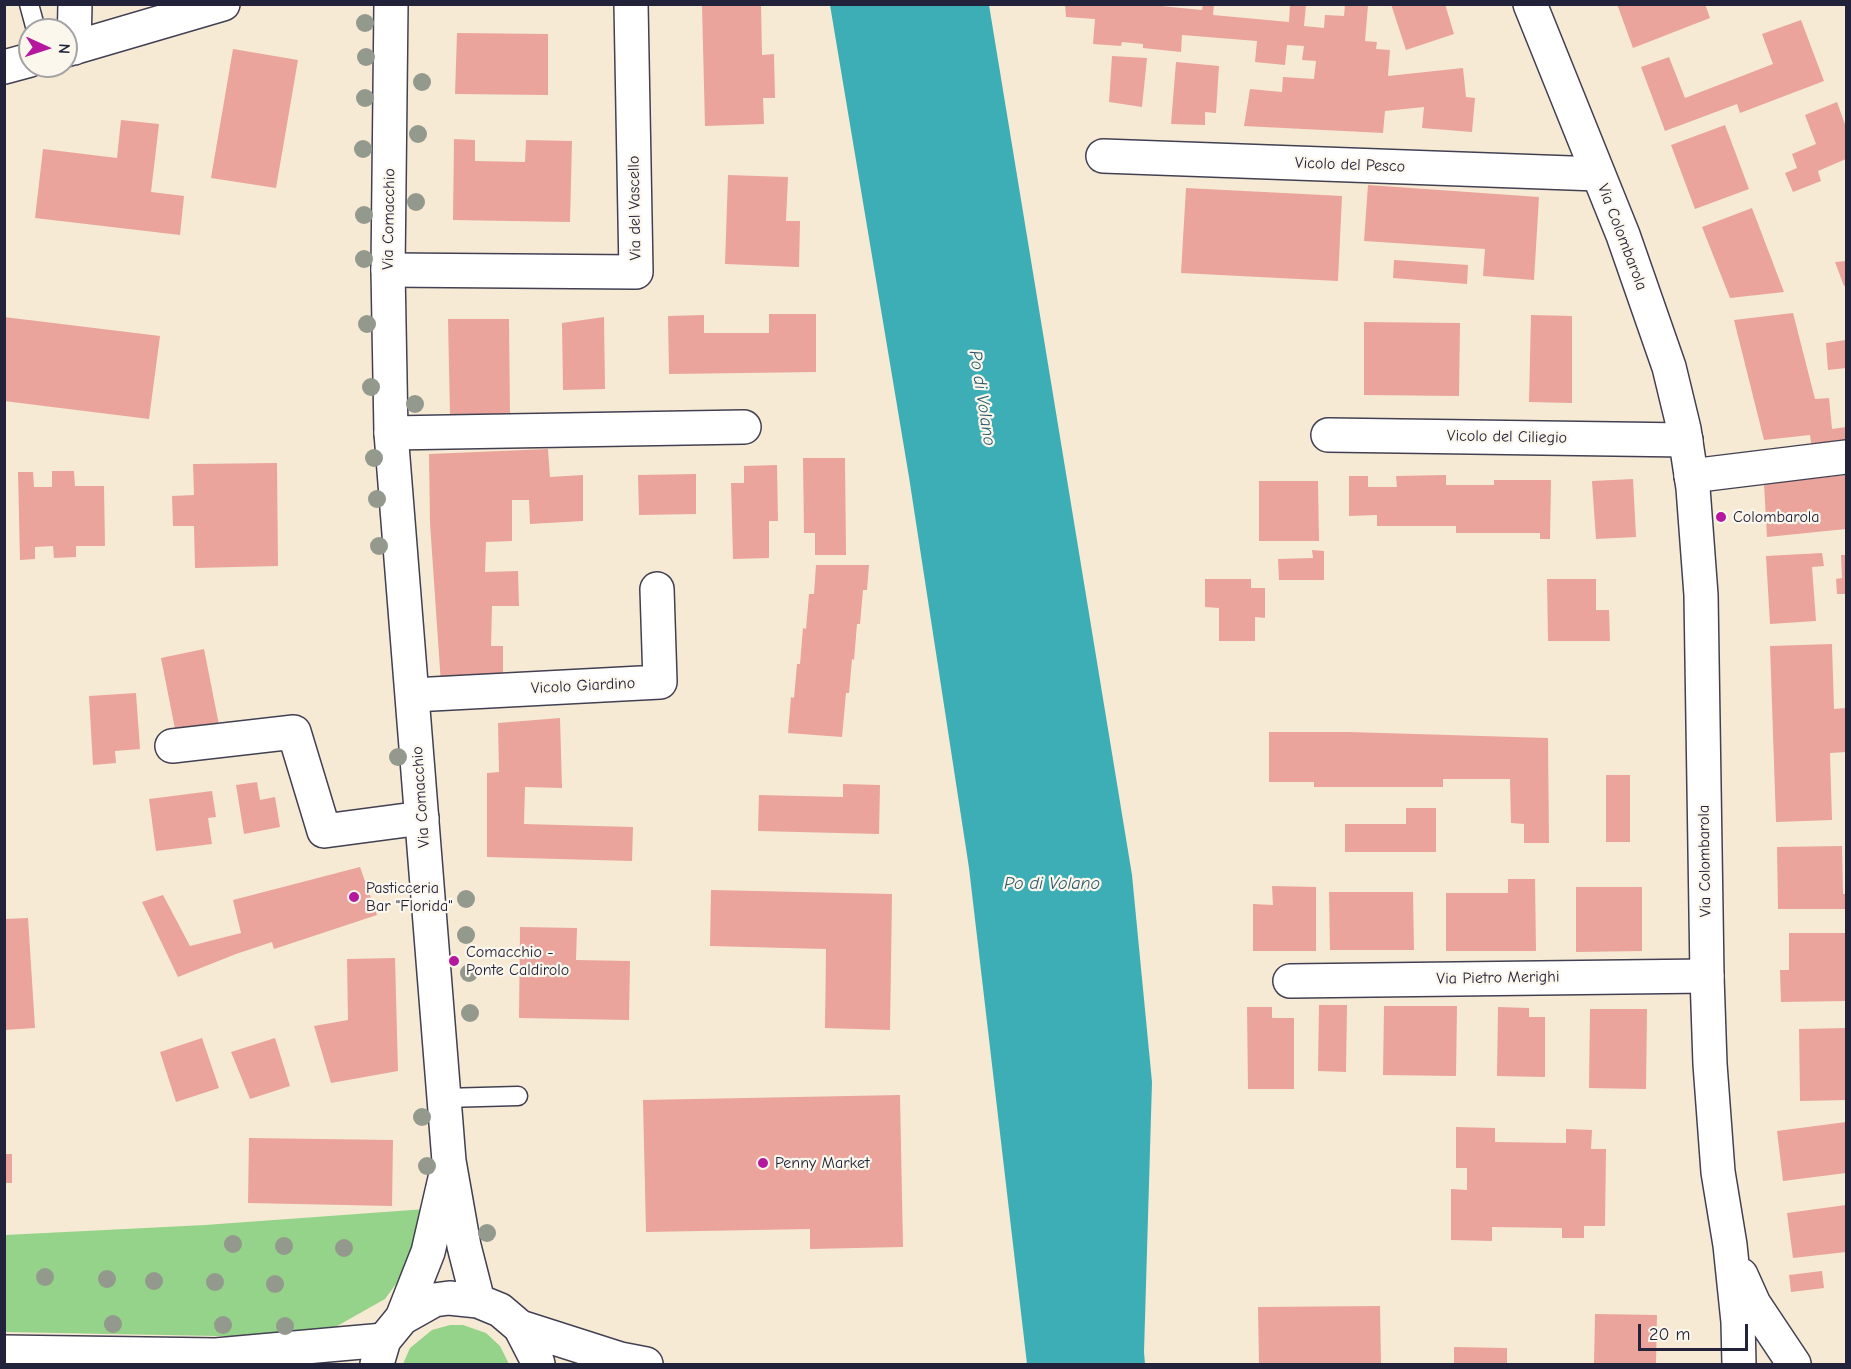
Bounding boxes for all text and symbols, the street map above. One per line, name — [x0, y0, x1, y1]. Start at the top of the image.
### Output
north arrow — [18, 18, 78, 78]
text: N — [55, 43, 73, 55]
street label: Vicolo del Pesco — [1295, 153, 1405, 177]
street label: Via del Vascello — [624, 155, 646, 261]
street label: Via Comacchio — [379, 168, 399, 270]
street label: Via Colombarola — [1593, 181, 1651, 293]
water label: Po di Volano — [964, 349, 1000, 447]
street label: Vicolo del Ciliegio — [1447, 426, 1567, 448]
place label: Colombarola — [1733, 507, 1820, 527]
marker: Colombarola — [1714, 510, 1728, 524]
street label: Vicolo Giardino — [530, 674, 636, 698]
street label: Via Comacchio — [408, 746, 434, 848]
street label: Via Colombarola — [1694, 805, 1716, 917]
water label: Po di Volano — [1004, 873, 1100, 895]
place label: Pasticceria Bar "Florida" — [366, 878, 453, 916]
marker: Pasticceria Bar "Florida" — [347, 890, 361, 904]
place label: Comacchio - Ponte Caldirolo — [466, 942, 569, 980]
marker: Comacchio - Ponte Caldirolo — [447, 954, 461, 968]
street label: Via Pietro Merighi — [1436, 967, 1560, 989]
place label: Penny Market — [775, 1153, 870, 1173]
marker: Penny Market — [756, 1156, 770, 1170]
scale bar — [1641, 1312, 1750, 1350]
text: 20 m — [1649, 1324, 1690, 1345]

